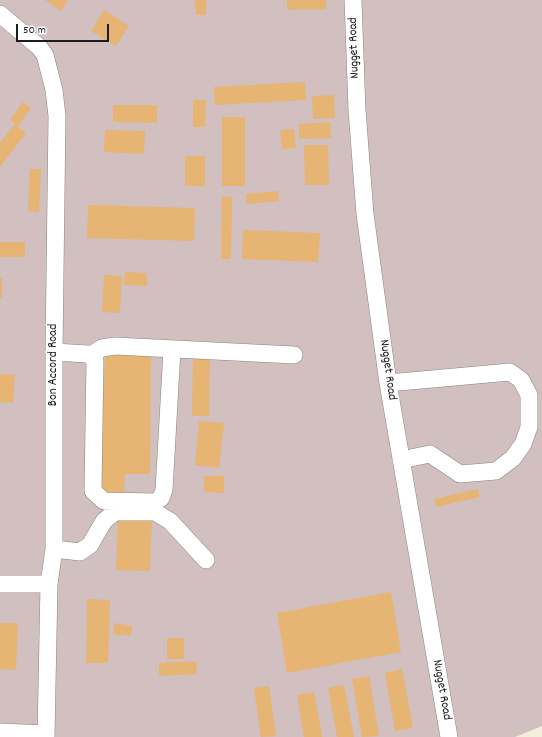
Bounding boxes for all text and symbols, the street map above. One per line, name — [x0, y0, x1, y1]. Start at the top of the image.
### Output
scale bar — [18, 16, 111, 42]
street label: Nugget Road — [346, 17, 364, 79]
text: 50 m — [23, 22, 46, 39]
street label: Bon Accord Road — [46, 324, 62, 406]
street label: Nugget Road — [375, 339, 399, 401]
street label: Nugget Road — [428, 659, 454, 721]

